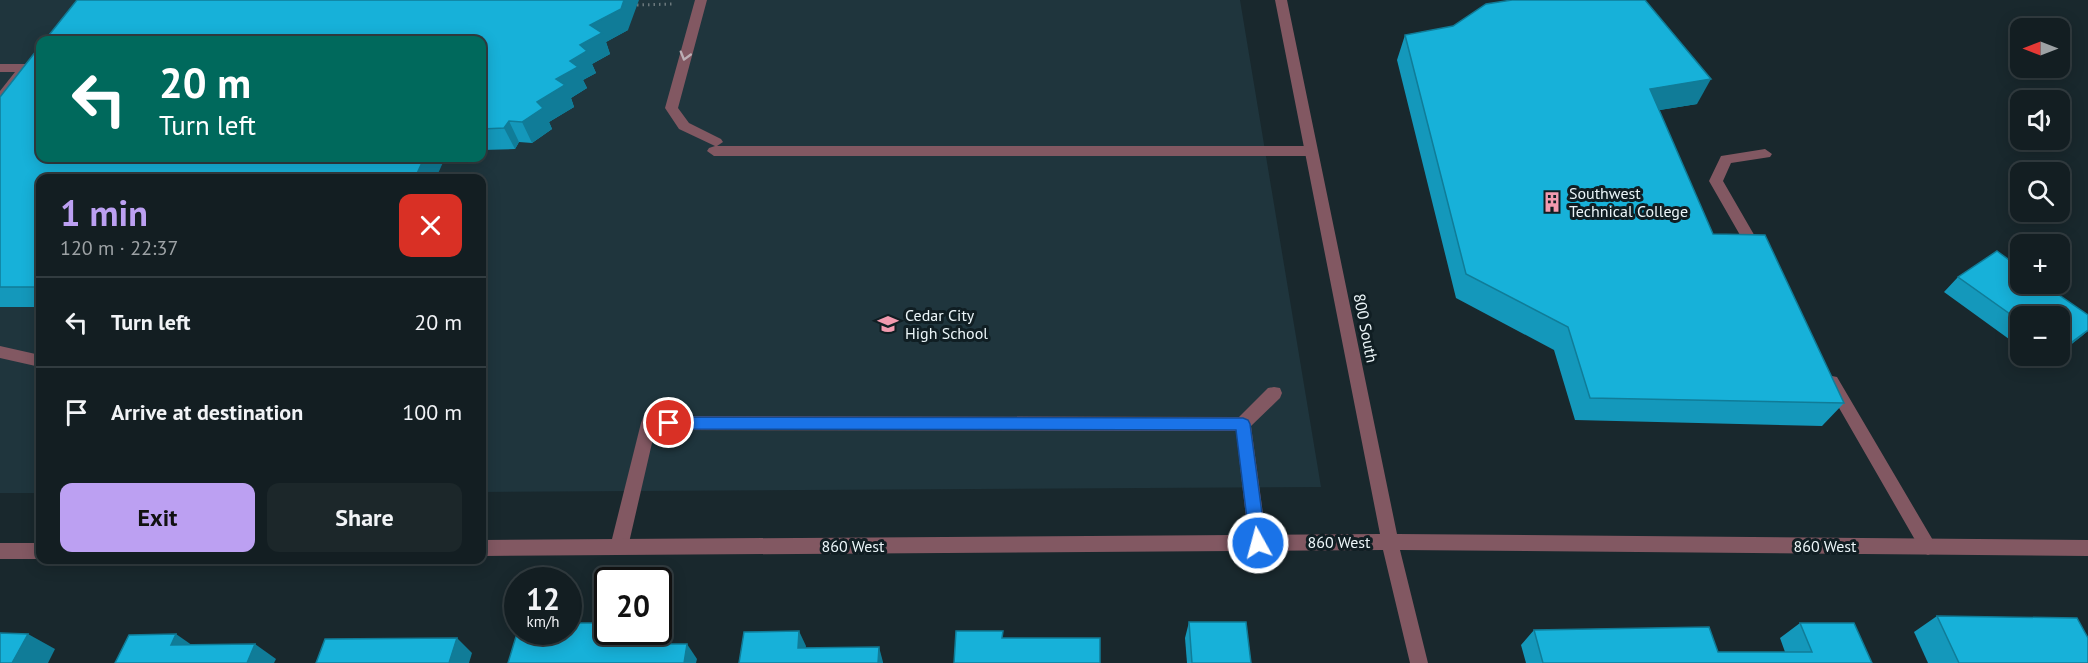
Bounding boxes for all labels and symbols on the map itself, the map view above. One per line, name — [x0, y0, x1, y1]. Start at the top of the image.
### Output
north arrow — [2010, 18, 2070, 78]
one-way arrow — [680, 50, 692, 61]
place label: Southwest Technical College — [1569, 183, 1688, 221]
building icon: Southwest Technical College — [1540, 190, 1564, 214]
street label: 800 South — [1349, 292, 1383, 364]
place label: Cedar City High School — [905, 305, 988, 343]
school or university icon: Cedar City High School — [876, 312, 900, 336]
pin — [643, 397, 694, 448]
position arrow — [1226, 511, 1290, 575]
street label: 860 West — [1308, 532, 1371, 552]
street label: 860 West — [822, 536, 885, 556]
street label: 860 West — [1794, 536, 1857, 556]
speed limit sign: 20 — [594, 567, 672, 645]

